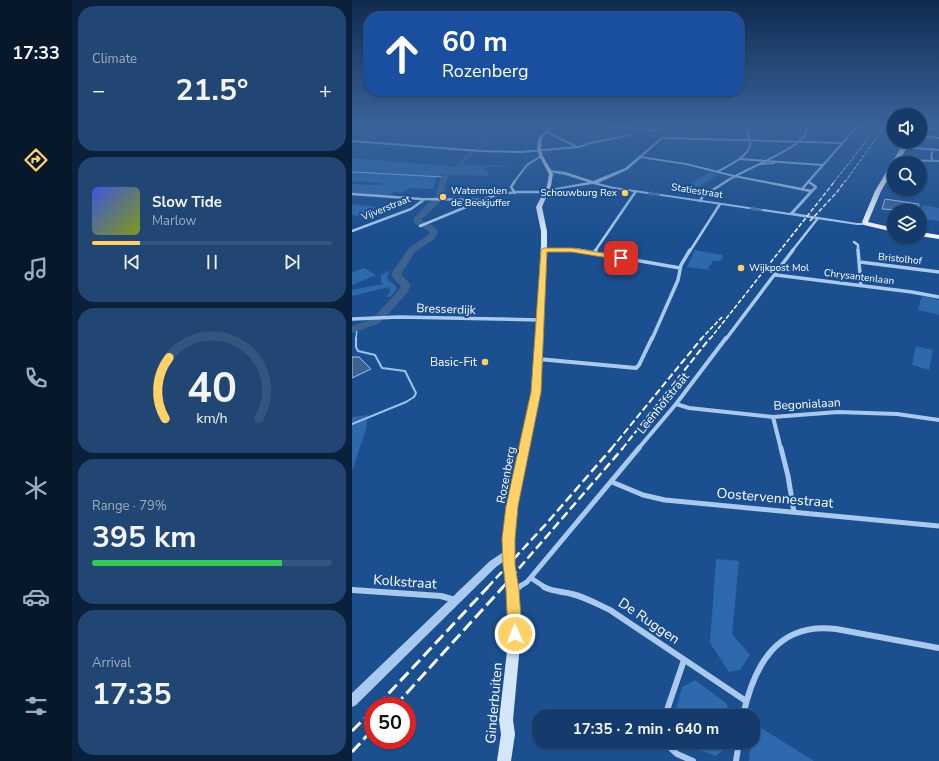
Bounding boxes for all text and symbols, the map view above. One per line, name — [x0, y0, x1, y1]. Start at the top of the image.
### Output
text: 60 m — [442, 23, 508, 61]
icon: ahead — [376, 28, 428, 80]
text: 17:33 — [12, 41, 60, 65]
text: Climate — [92, 50, 137, 68]
text: Rozenberg — [442, 59, 529, 83]
text: 21.5° — [176, 70, 248, 111]
text: − — [92, 76, 105, 106]
text: + — [319, 76, 332, 106]
map controls — [887, 108, 927, 244]
button: sound — [887, 108, 927, 148]
icon: directions — [22, 146, 50, 174]
button: search — [887, 156, 927, 196]
street label: Statiestraat — [670, 180, 724, 202]
place label: Watermolen de Beekjuffer — [451, 184, 511, 210]
place label: Schouwburg Rex — [540, 186, 618, 200]
marker: Schouwburg Rex — [620, 188, 630, 198]
one-way arrow — [648, 191, 660, 197]
text: Slow Tide — [152, 192, 222, 212]
street label: Vijverstraat — [359, 192, 413, 224]
marker: Watermolen de Beekjuffer — [438, 192, 448, 202]
button: layers — [887, 204, 927, 244]
one-way arrow — [749, 206, 762, 212]
text: Marlow — [152, 212, 197, 230]
pin — [604, 241, 638, 275]
icon: arrive — [610, 247, 632, 269]
street label: Bristolhof — [877, 250, 923, 268]
icon: previous — [121, 251, 143, 273]
icon: pause — [201, 251, 223, 273]
icon: next — [281, 251, 303, 273]
icon: music — [22, 255, 50, 283]
place label: Wijkpost Mol — [749, 261, 809, 275]
marker: Wijkpost Mol — [736, 263, 746, 273]
street label: Chrysantenlaan — [823, 266, 895, 288]
street label: Bresserdijk — [416, 300, 477, 318]
place label: Basic-Fit — [430, 354, 478, 370]
marker: Basic-Fit — [480, 357, 490, 367]
text: 40 — [187, 359, 237, 416]
icon: phone — [22, 364, 50, 392]
street label: Leenhofstraat — [633, 368, 693, 437]
street label: Begonialaan — [773, 394, 841, 414]
text: km/h — [196, 408, 228, 427]
street label: Rozenberg — [493, 445, 519, 505]
icon: climate — [22, 474, 50, 502]
street label: Oostervennestraat — [716, 483, 834, 513]
text: Range · 79% — [92, 497, 167, 515]
text: 395 km — [92, 517, 197, 558]
street label: Kolkstraat — [373, 570, 438, 594]
icon: car — [22, 583, 50, 611]
street label: De Ruggen — [614, 593, 684, 649]
position arrow — [494, 613, 536, 655]
text: Arrival — [92, 654, 131, 672]
street label: Ginderbuiten — [481, 662, 507, 744]
text: 17:35 — [92, 674, 171, 715]
icon: filters — [22, 692, 50, 720]
speed limit sign: 50 — [364, 697, 416, 749]
text: 17:35 · 2 min · 640 m — [573, 719, 719, 739]

